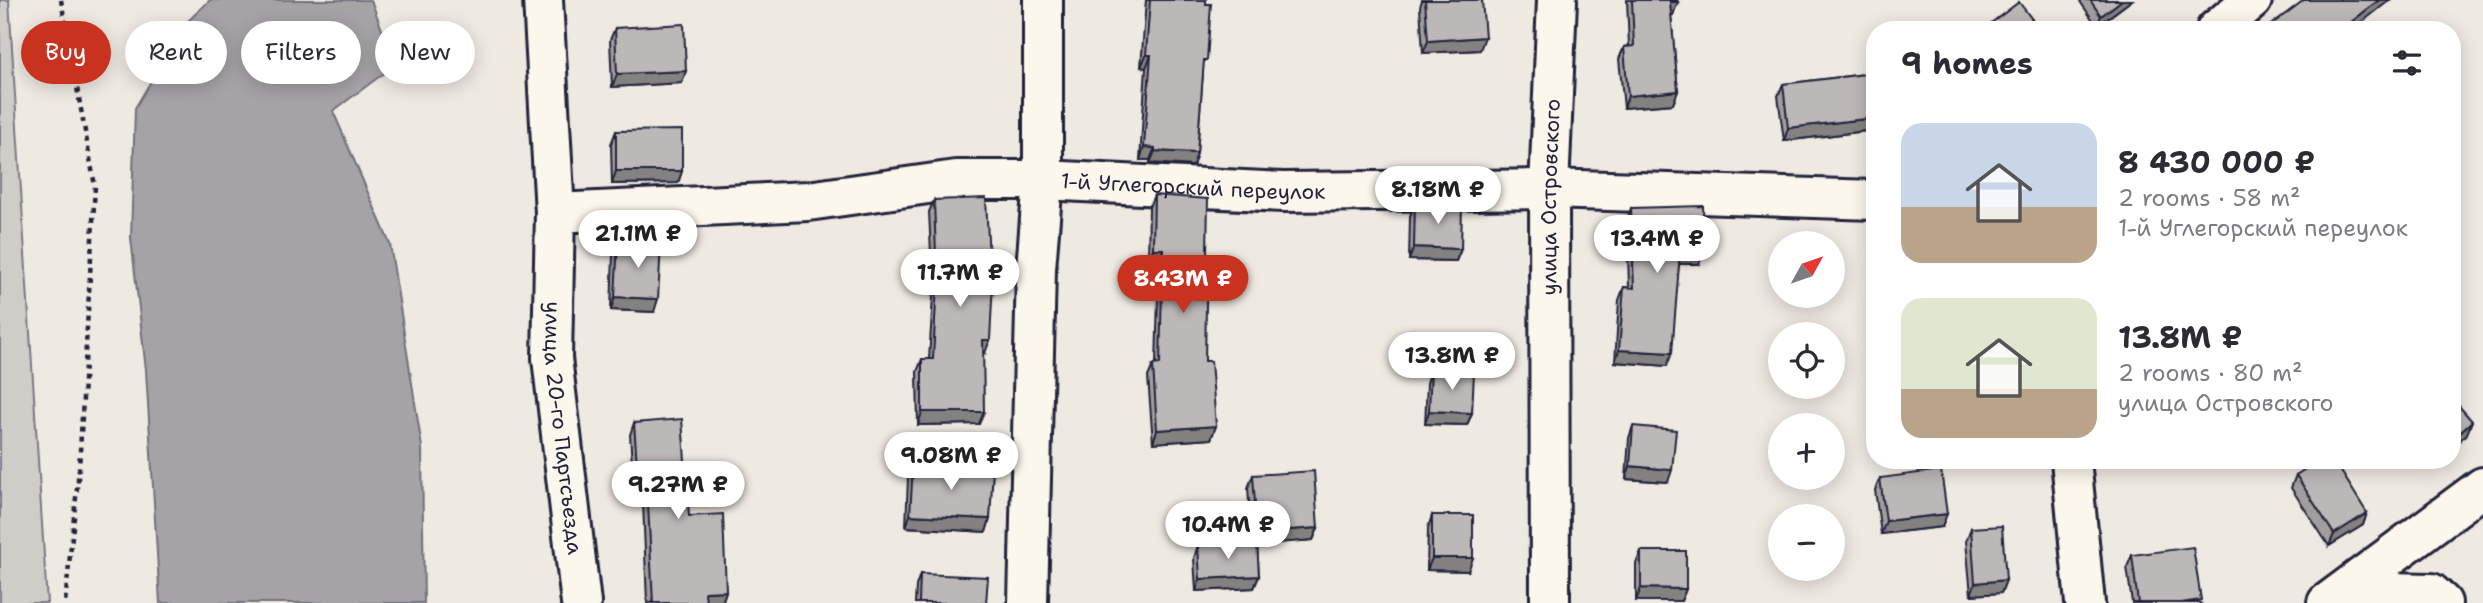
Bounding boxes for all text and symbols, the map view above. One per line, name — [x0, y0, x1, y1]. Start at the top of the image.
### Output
chip: Buy — [21, 21, 111, 84]
chip: Rent — [125, 21, 227, 84]
chip: Filters — [241, 21, 361, 84]
chip: New — [375, 21, 475, 84]
text: 9 homes — [1901, 43, 2033, 84]
icon: filters — [2388, 44, 2426, 82]
street label: улица Островского — [1535, 98, 1567, 295]
text: 8 430 000 ₽ — [2118, 142, 2315, 183]
icon: home — [1957, 151, 2041, 235]
pin: 8.18M ₽ — [1373, 166, 1503, 226]
street label: 1-й Углегорский переулок — [1060, 167, 1326, 206]
text: 8.18M ₽ — [1391, 174, 1485, 204]
text: 2 rooms · 58 m² — [2118, 183, 2301, 213]
pin: 21.1M ₽ — [573, 210, 703, 270]
text: 1-й Углегорский переулок — [2118, 213, 2408, 243]
pin: 13.4M ₽ — [1592, 216, 1722, 275]
text: 21.1M ₽ — [594, 218, 682, 248]
text: 13.4M ₽ — [1610, 223, 1704, 253]
north arrow — [1768, 231, 1844, 308]
map controls — [1768, 231, 1845, 581]
pin: 11.7M ₽ — [895, 250, 1025, 309]
pin: 8.43M ₽ — [1118, 256, 1248, 315]
text: 11.7M ₽ — [916, 257, 1004, 287]
text: 8.43M ₽ — [1133, 263, 1233, 293]
street label: улица 20-го Партсъезда — [537, 301, 589, 556]
text: 13.8M ₽ — [2118, 317, 2242, 358]
button: locate — [1768, 322, 1845, 399]
icon: home — [1957, 326, 2041, 410]
pin: 13.8M ₽ — [1387, 332, 1517, 392]
text: 13.8M ₽ — [1404, 340, 1500, 370]
text: 2 rooms · 80 m² — [2118, 358, 2303, 388]
text: улица Островского — [2118, 388, 2333, 418]
button: + — [1768, 413, 1845, 490]
pin: 9.08M ₽ — [886, 433, 1016, 492]
text: 9.08M ₽ — [900, 440, 1002, 470]
pin: 9.27M ₽ — [613, 462, 743, 521]
text: 9.27M ₽ — [628, 469, 728, 499]
pin: 10.4M ₽ — [1163, 502, 1293, 561]
button: − — [1768, 504, 1845, 581]
text: 10.4M ₽ — [1181, 509, 1275, 539]

